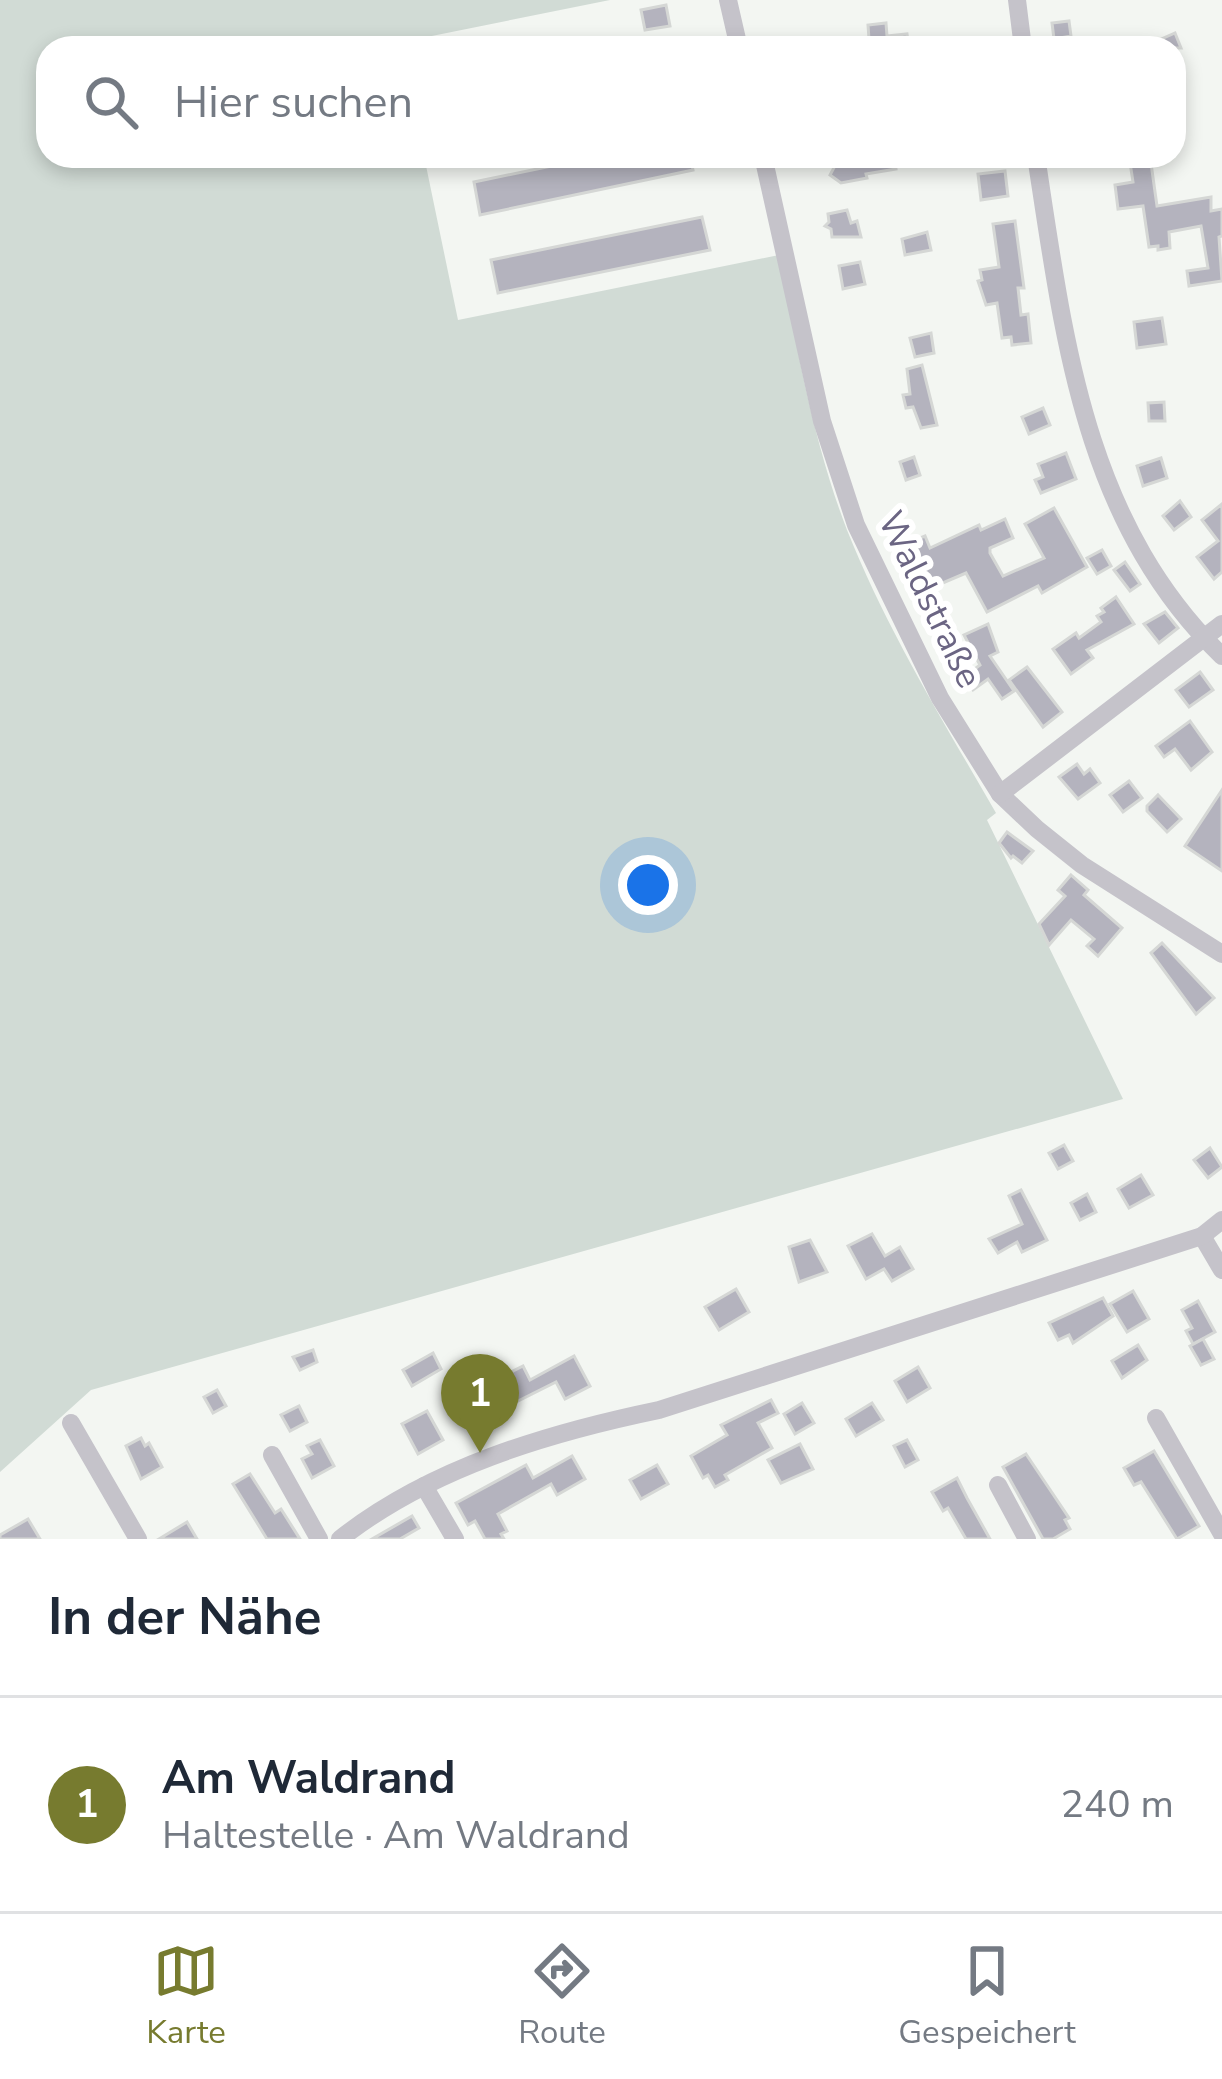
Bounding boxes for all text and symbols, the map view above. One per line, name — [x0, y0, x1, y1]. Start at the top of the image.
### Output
search box — [36, 36, 1186, 168]
icon: search — [78, 69, 144, 135]
text: Hier suchen — [174, 72, 413, 133]
street label: Waldstraße — [866, 503, 994, 696]
your location — [618, 855, 678, 915]
pin: 1 — [441, 1354, 519, 1453]
text: In der Nähe — [48, 1582, 321, 1652]
text: Am Waldrand — [162, 1748, 456, 1809]
text: 1 — [75, 1778, 99, 1831]
text: 240 m — [1060, 1778, 1174, 1831]
text: Haltestelle · Am Waldrand — [162, 1809, 630, 1862]
tab: Karte — [146, 1938, 226, 2055]
tab: Route — [518, 1938, 606, 2055]
tab: Gespeichert — [898, 1938, 1076, 2055]

